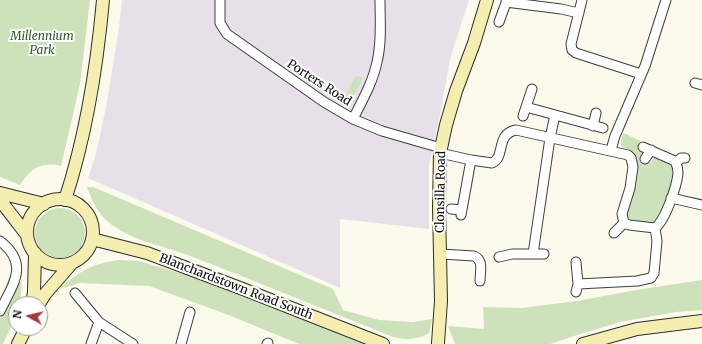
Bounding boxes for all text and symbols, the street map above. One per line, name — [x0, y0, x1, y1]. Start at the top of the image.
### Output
park label: Millennium Park — [10, 30, 74, 58]
street label: Porters Road — [284, 57, 354, 109]
street label: Clonsilla Road — [433, 151, 449, 233]
street label: Blanchardstown Road South — [157, 251, 315, 323]
north arrow — [8, 296, 48, 336]
text: N — [10, 309, 25, 320]

